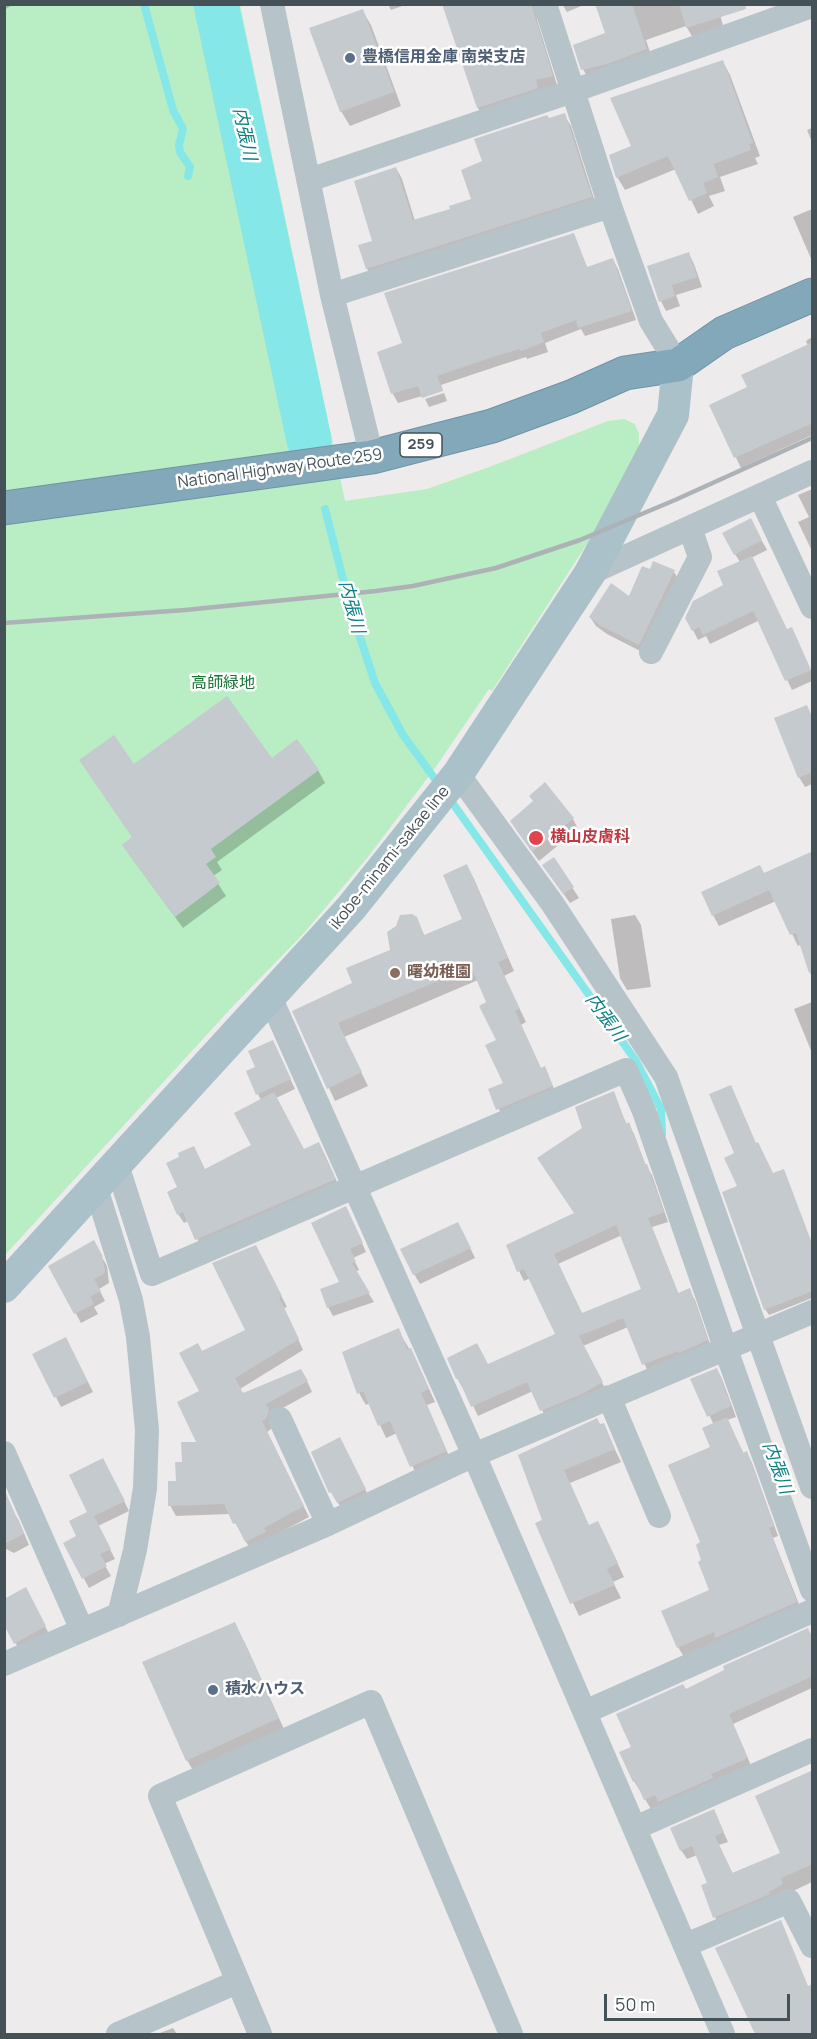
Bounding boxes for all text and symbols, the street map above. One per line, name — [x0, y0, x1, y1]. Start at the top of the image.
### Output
place label: 豊橋信用金庫 南栄支店 — [362, 48, 525, 68]
marker: 豊橋信用金庫 南栄支店 — [343, 51, 357, 65]
water label: 内張川 — [228, 105, 260, 163]
road number: 259 — [400, 433, 442, 457]
street label: National Highway Route 259 — [177, 445, 383, 493]
water label: 内張川 — [334, 578, 368, 636]
park label: 高師緑地 — [191, 674, 255, 694]
street label: ikobe-minami-sakae line — [326, 782, 454, 934]
place label: 横山皮膚科 — [550, 828, 630, 848]
marker: 横山皮膚科 — [527, 829, 545, 847]
place label: 曙幼稚園 — [407, 963, 471, 983]
marker: 曙幼稚園 — [388, 966, 402, 980]
water label: 内張川 — [580, 990, 630, 1046]
water label: 内張川 — [758, 1439, 796, 1497]
place label: 積水ハウス — [225, 1680, 305, 1700]
marker: 積水ハウス — [206, 1683, 220, 1697]
scale bar — [607, 1982, 793, 2020]
text: 50 m — [615, 1992, 655, 2016]

